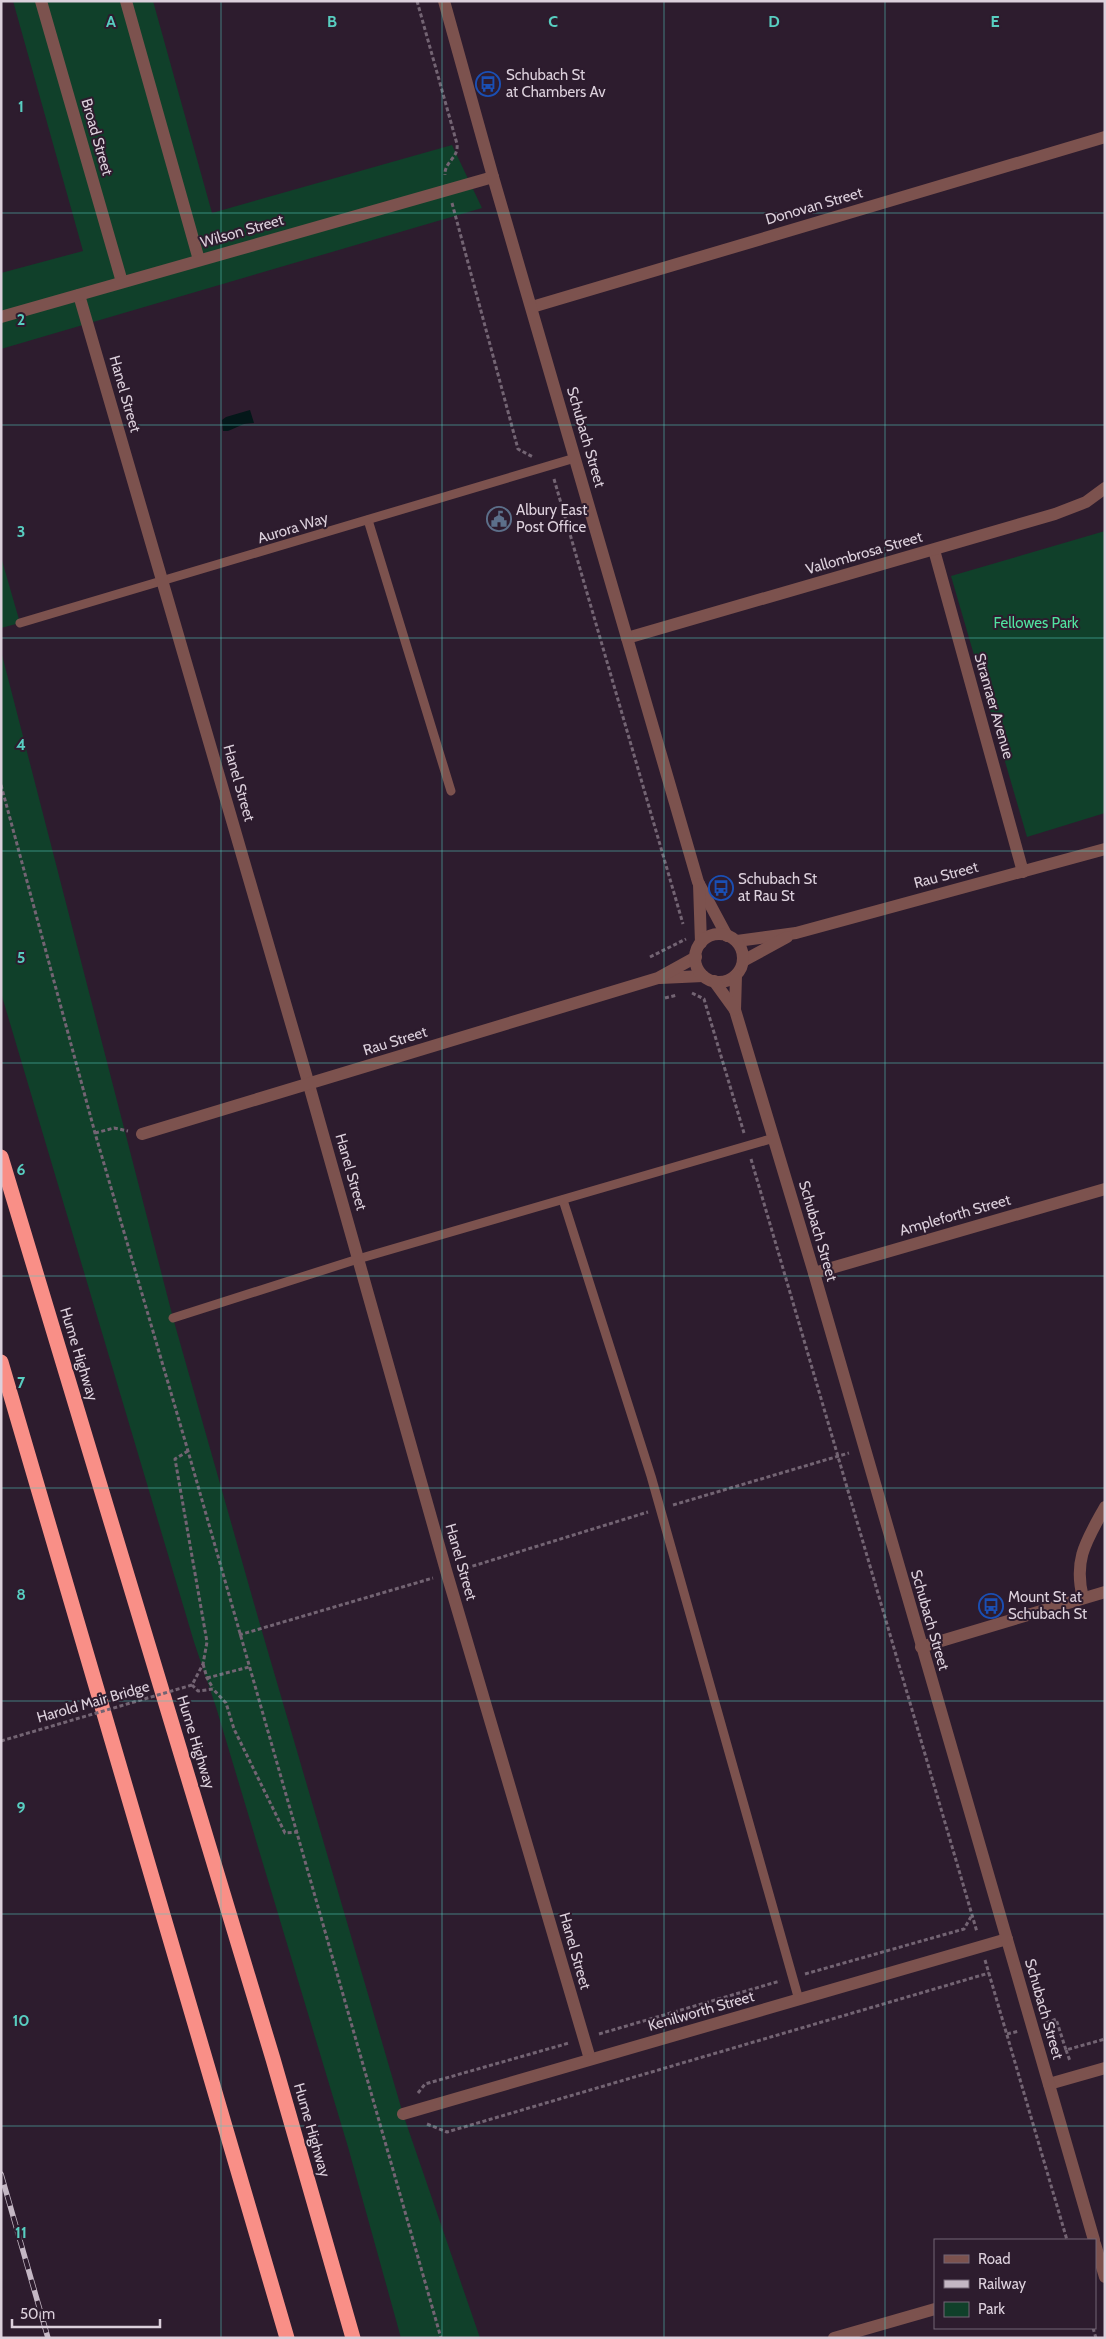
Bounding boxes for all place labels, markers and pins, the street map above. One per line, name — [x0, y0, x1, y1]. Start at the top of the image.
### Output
place label: Schubach St at Chambers Av — [506, 66, 606, 101]
bus stop icon: Schubach St at Chambers Av — [475, 71, 501, 97]
place label: Albury East Post Office — [516, 501, 587, 536]
public building icon: Albury East Post Office — [486, 506, 512, 532]
place label: Schubach St at Rau St — [738, 870, 817, 905]
bus stop icon: Schubach St at Rau St — [708, 875, 734, 901]
place label: Mount St at Schubach St — [1008, 1588, 1087, 1623]
bus stop icon: Mount St at Schubach St — [978, 1593, 1004, 1619]

